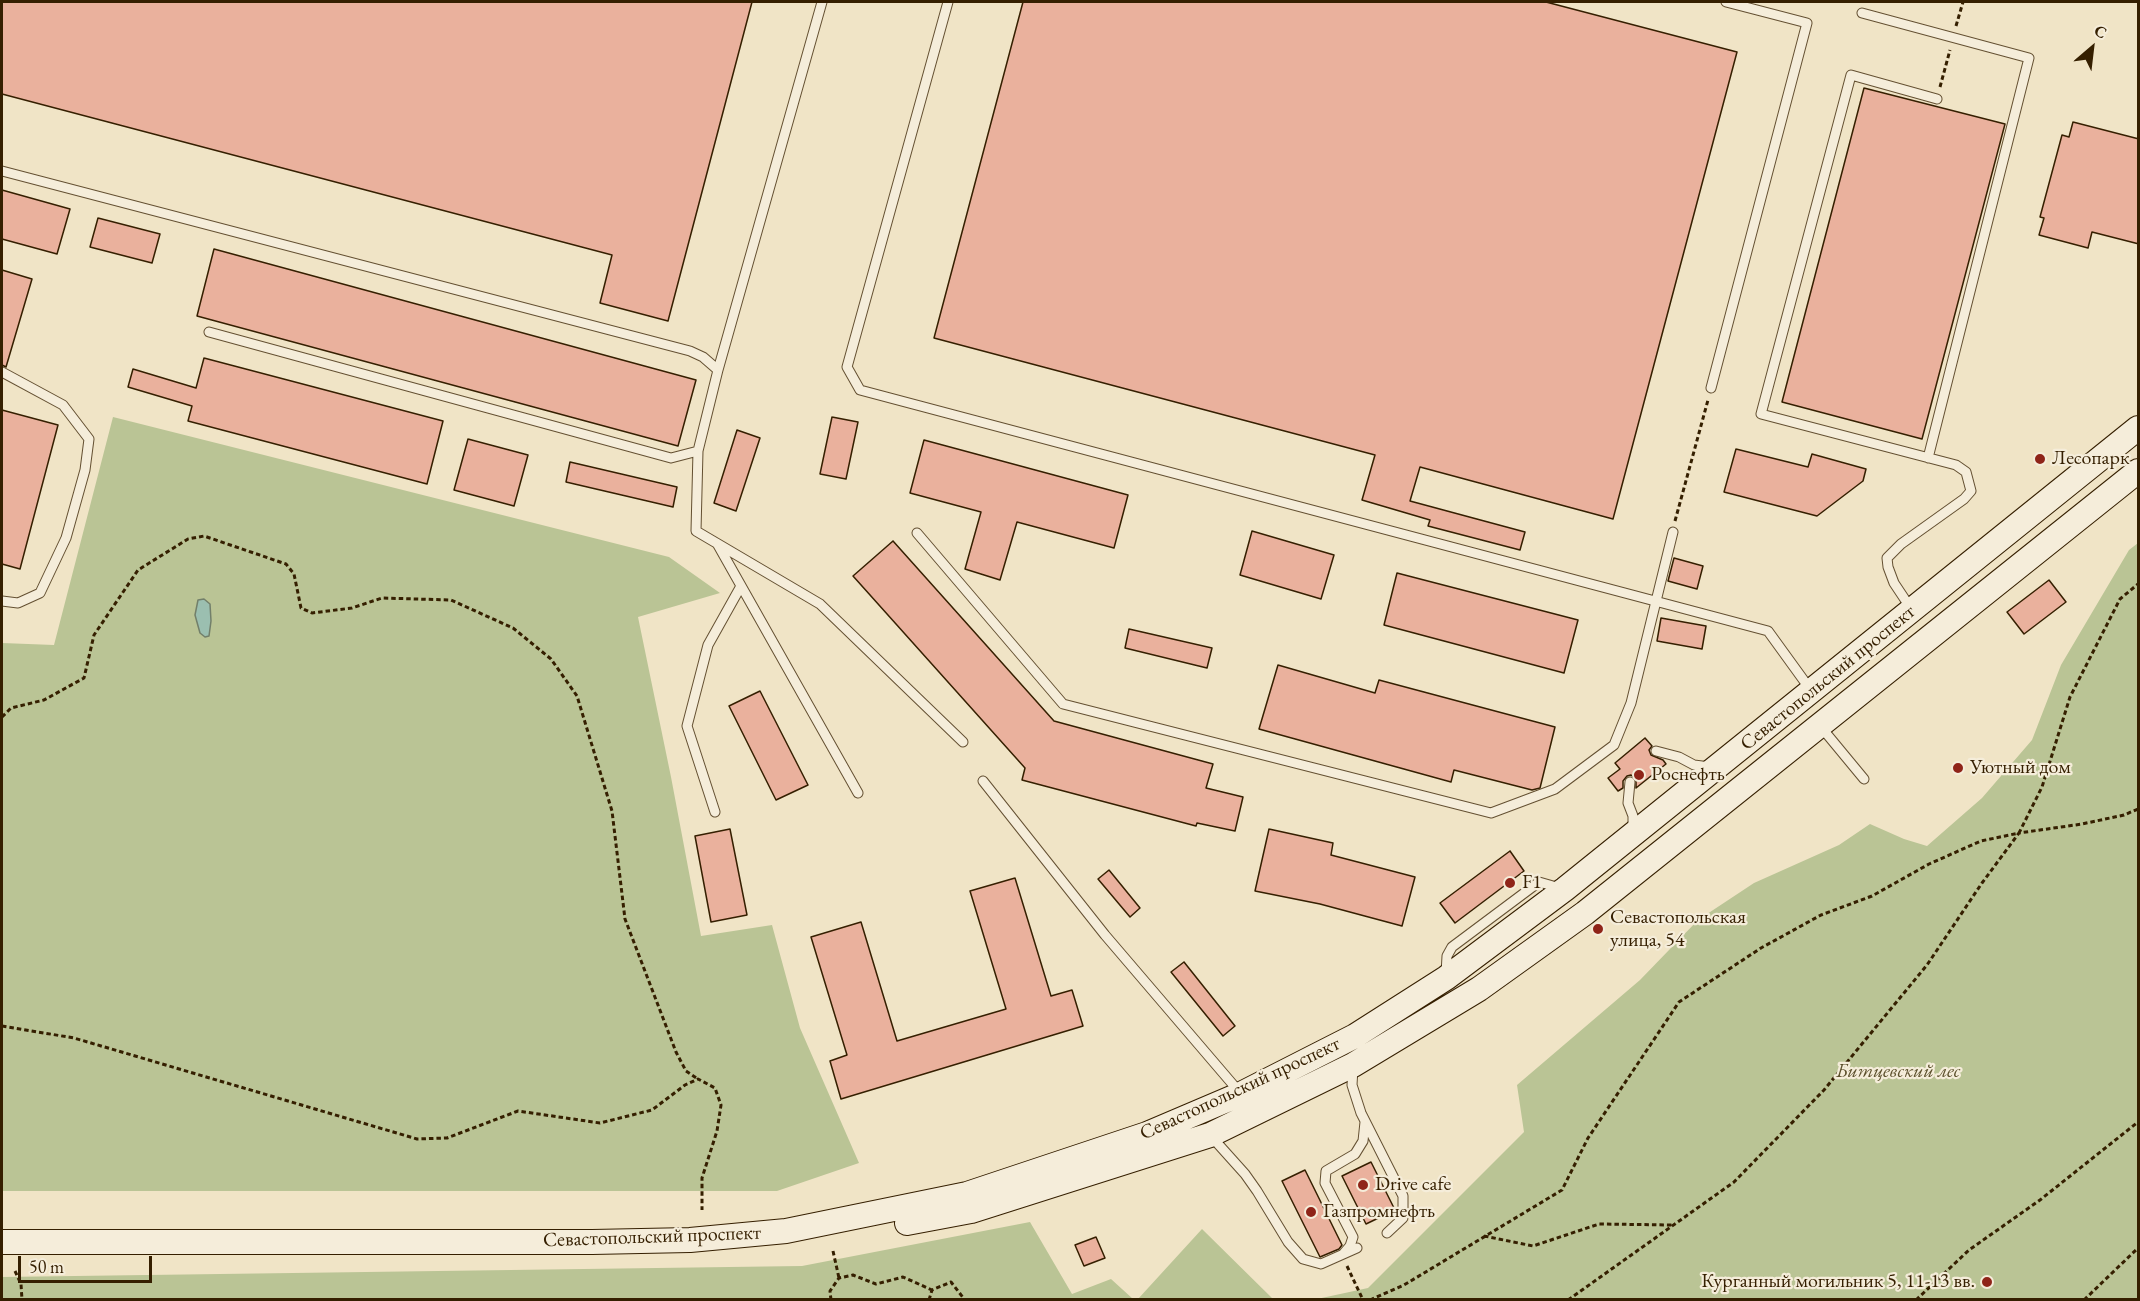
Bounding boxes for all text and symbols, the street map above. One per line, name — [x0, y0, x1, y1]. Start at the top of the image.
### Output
north arrow — [2062, 18, 2122, 78]
text: С — [2091, 20, 2111, 44]
place label: Лесопарк — [2052, 447, 2129, 471]
marker: Лесопарк — [2033, 452, 2047, 466]
street label: Севастопольский проспект — [1736, 600, 1920, 756]
place label: Уютный дом — [1970, 756, 2071, 780]
marker: Уютный дом — [1951, 761, 1965, 775]
place label: Роснефть — [1651, 763, 1725, 787]
marker: Роснефть — [1632, 768, 1646, 782]
place label: F1 — [1522, 871, 1542, 895]
marker: F1 — [1503, 876, 1517, 890]
place label: Севастопольская улица, 54 — [1610, 906, 1746, 953]
marker: Севастопольская улица, 54 — [1591, 922, 1605, 936]
street label: Севастопольский проспект — [1136, 1032, 1344, 1146]
park label: Битцевский лес — [1836, 1060, 1960, 1084]
place label: Drive cafe — [1375, 1173, 1451, 1197]
marker: Drive cafe — [1356, 1178, 1370, 1192]
place label: Газпромнефть — [1323, 1200, 1435, 1224]
marker: Газпромнефть — [1304, 1205, 1318, 1219]
street label: Севастопольский проспект — [543, 1221, 761, 1253]
scale bar — [21, 1244, 154, 1282]
text: 50 m — [29, 1255, 64, 1278]
place label: Курганный могильник 5, 11-13 вв. — [1701, 1270, 1975, 1294]
marker: Курганный могильник 5, 11-13 вв. — [1980, 1275, 1994, 1289]

